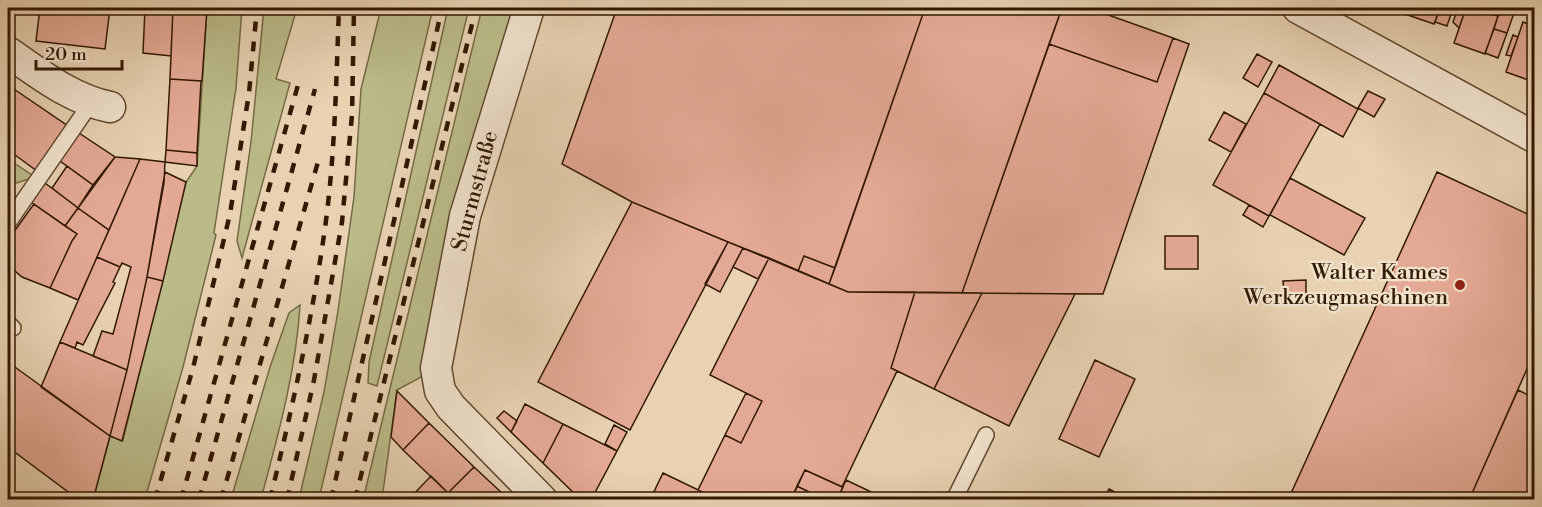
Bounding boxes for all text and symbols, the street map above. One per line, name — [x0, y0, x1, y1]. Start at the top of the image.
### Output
scale bar — [36, 33, 122, 71]
text: 20 m — [45, 43, 87, 66]
street label: Sturmstraße — [446, 128, 504, 254]
place label: Walter Kames Werkzeugmaschinen — [1242, 259, 1448, 311]
marker: Walter Kames Werkzeugmaschinen — [1453, 278, 1467, 292]

